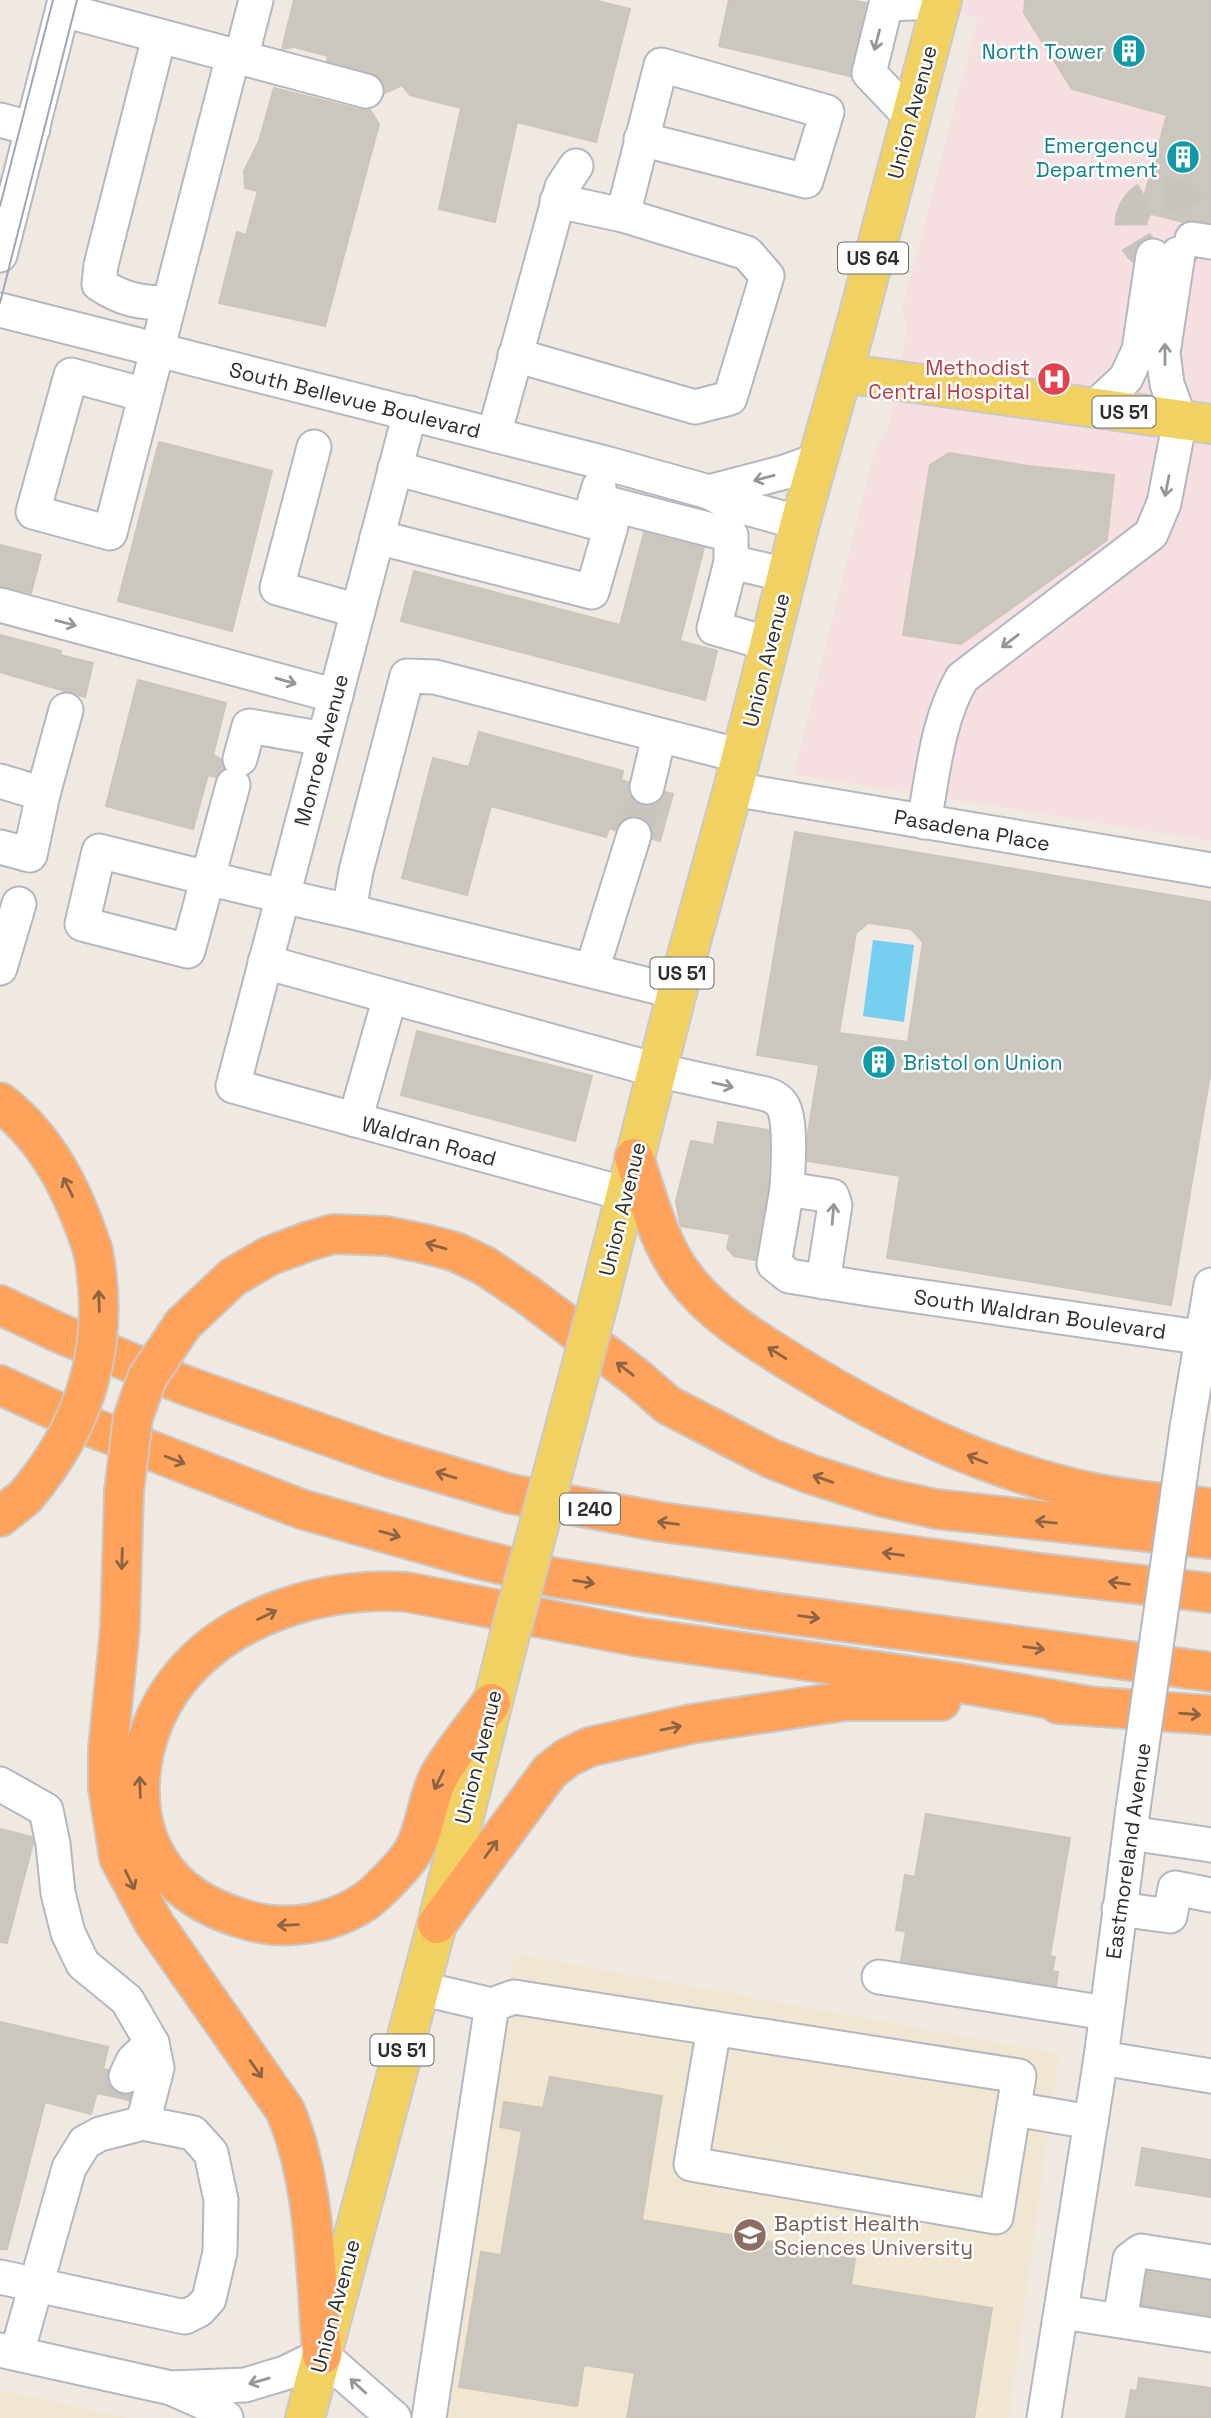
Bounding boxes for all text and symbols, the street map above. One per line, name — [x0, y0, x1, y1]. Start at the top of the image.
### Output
one-way arrow — [870, 28, 883, 51]
building icon: North Tower — [1110, 32, 1148, 70]
place label: North Tower — [982, 38, 1104, 65]
street label: Union Avenue — [881, 42, 943, 182]
place label: Emergency Department — [1036, 132, 1158, 183]
building icon: Emergency Department — [1164, 138, 1202, 176]
road number: US 64 — [838, 242, 908, 274]
one-way arrow — [1158, 343, 1172, 366]
place label: Methodist Central Hospital — [868, 354, 1030, 405]
street label: South Bellevue Boulevard — [226, 356, 484, 444]
hospital icon: Methodist Central Hospital — [1035, 360, 1073, 398]
road number: US 51 — [1092, 396, 1156, 428]
one-way arrow — [753, 472, 776, 485]
one-way arrow — [1160, 474, 1173, 497]
street label: Union Avenue — [736, 590, 796, 730]
one-way arrow — [55, 617, 77, 630]
one-way arrow — [1001, 634, 1020, 649]
street label: Monroe Avenue — [288, 671, 354, 829]
one-way arrow — [274, 676, 296, 689]
street label: Pasadena Place — [892, 803, 1052, 857]
road number: US 51 — [650, 958, 714, 988]
building icon: Bristol on Union — [860, 1043, 898, 1081]
place label: Bristol on Union — [903, 1049, 1063, 1076]
one-way arrow — [711, 1079, 734, 1092]
street label: Waldran Road — [359, 1110, 499, 1172]
street label: Union Avenue — [592, 1139, 652, 1279]
one-way arrow — [61, 1177, 74, 1198]
one-way arrow — [827, 1203, 840, 1226]
one-way arrow — [425, 1239, 447, 1252]
street label: South Waldran Boulevard — [912, 1283, 1168, 1345]
one-way arrow — [92, 1290, 106, 1313]
one-way arrow — [767, 1345, 787, 1359]
one-way arrow — [617, 1362, 635, 1377]
one-way arrow — [967, 1451, 989, 1464]
one-way arrow — [164, 1454, 186, 1467]
one-way arrow — [435, 1468, 457, 1481]
one-way arrow — [812, 1472, 834, 1485]
road number: I 240 — [560, 1494, 620, 1525]
one-way arrow — [1035, 1515, 1057, 1528]
one-way arrow — [657, 1516, 680, 1529]
one-way arrow — [379, 1529, 401, 1542]
one-way arrow — [115, 1547, 128, 1570]
one-way arrow — [882, 1547, 905, 1560]
one-way arrow — [572, 1576, 595, 1589]
one-way arrow — [1108, 1576, 1131, 1589]
one-way arrow — [256, 1608, 277, 1621]
one-way arrow — [797, 1611, 820, 1624]
one-way arrow — [1022, 1642, 1045, 1655]
street label: Union Avenue — [448, 1687, 508, 1827]
one-way arrow — [1178, 1707, 1201, 1720]
one-way arrow — [659, 1721, 682, 1735]
street label: Eastmoreland Avenue — [1099, 1741, 1157, 1961]
one-way arrow — [432, 1769, 445, 1790]
one-way arrow — [134, 1776, 147, 1799]
one-way arrow — [484, 1840, 498, 1859]
one-way arrow — [123, 1869, 137, 1890]
one-way arrow — [277, 1918, 300, 1931]
road number: US 51 — [370, 2034, 434, 2066]
one-way arrow — [249, 2059, 264, 2078]
place label: Baptist Health Sciences University — [774, 2210, 973, 2261]
school or university icon: Baptist Health Sciences University — [731, 2216, 769, 2254]
street label: Union Avenue — [304, 2236, 366, 2376]
one-way arrow — [248, 2375, 270, 2388]
one-way arrow — [349, 2378, 367, 2394]

